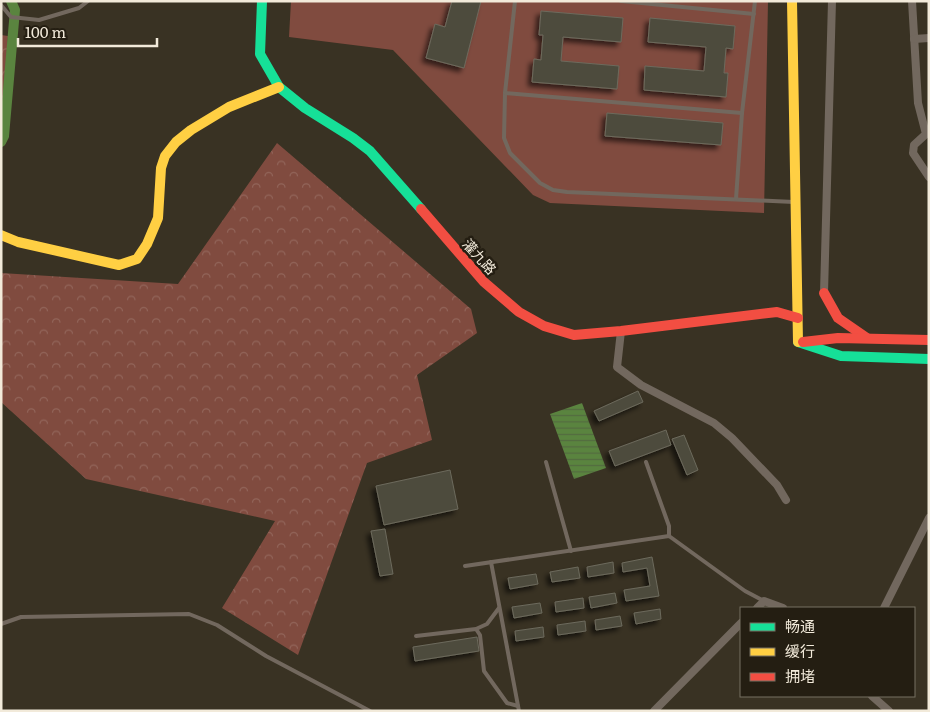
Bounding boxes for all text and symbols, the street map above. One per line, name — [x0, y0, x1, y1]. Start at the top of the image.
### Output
scale bar — [18, 15, 156, 47]
text: 100 m — [25, 20, 66, 43]
street label: 灌九路 — [459, 234, 501, 278]
legend — [740, 607, 915, 697]
text: 畅通 — [785, 614, 815, 637]
text: 缓行 — [785, 639, 815, 662]
text: 拥堵 — [785, 664, 815, 687]

